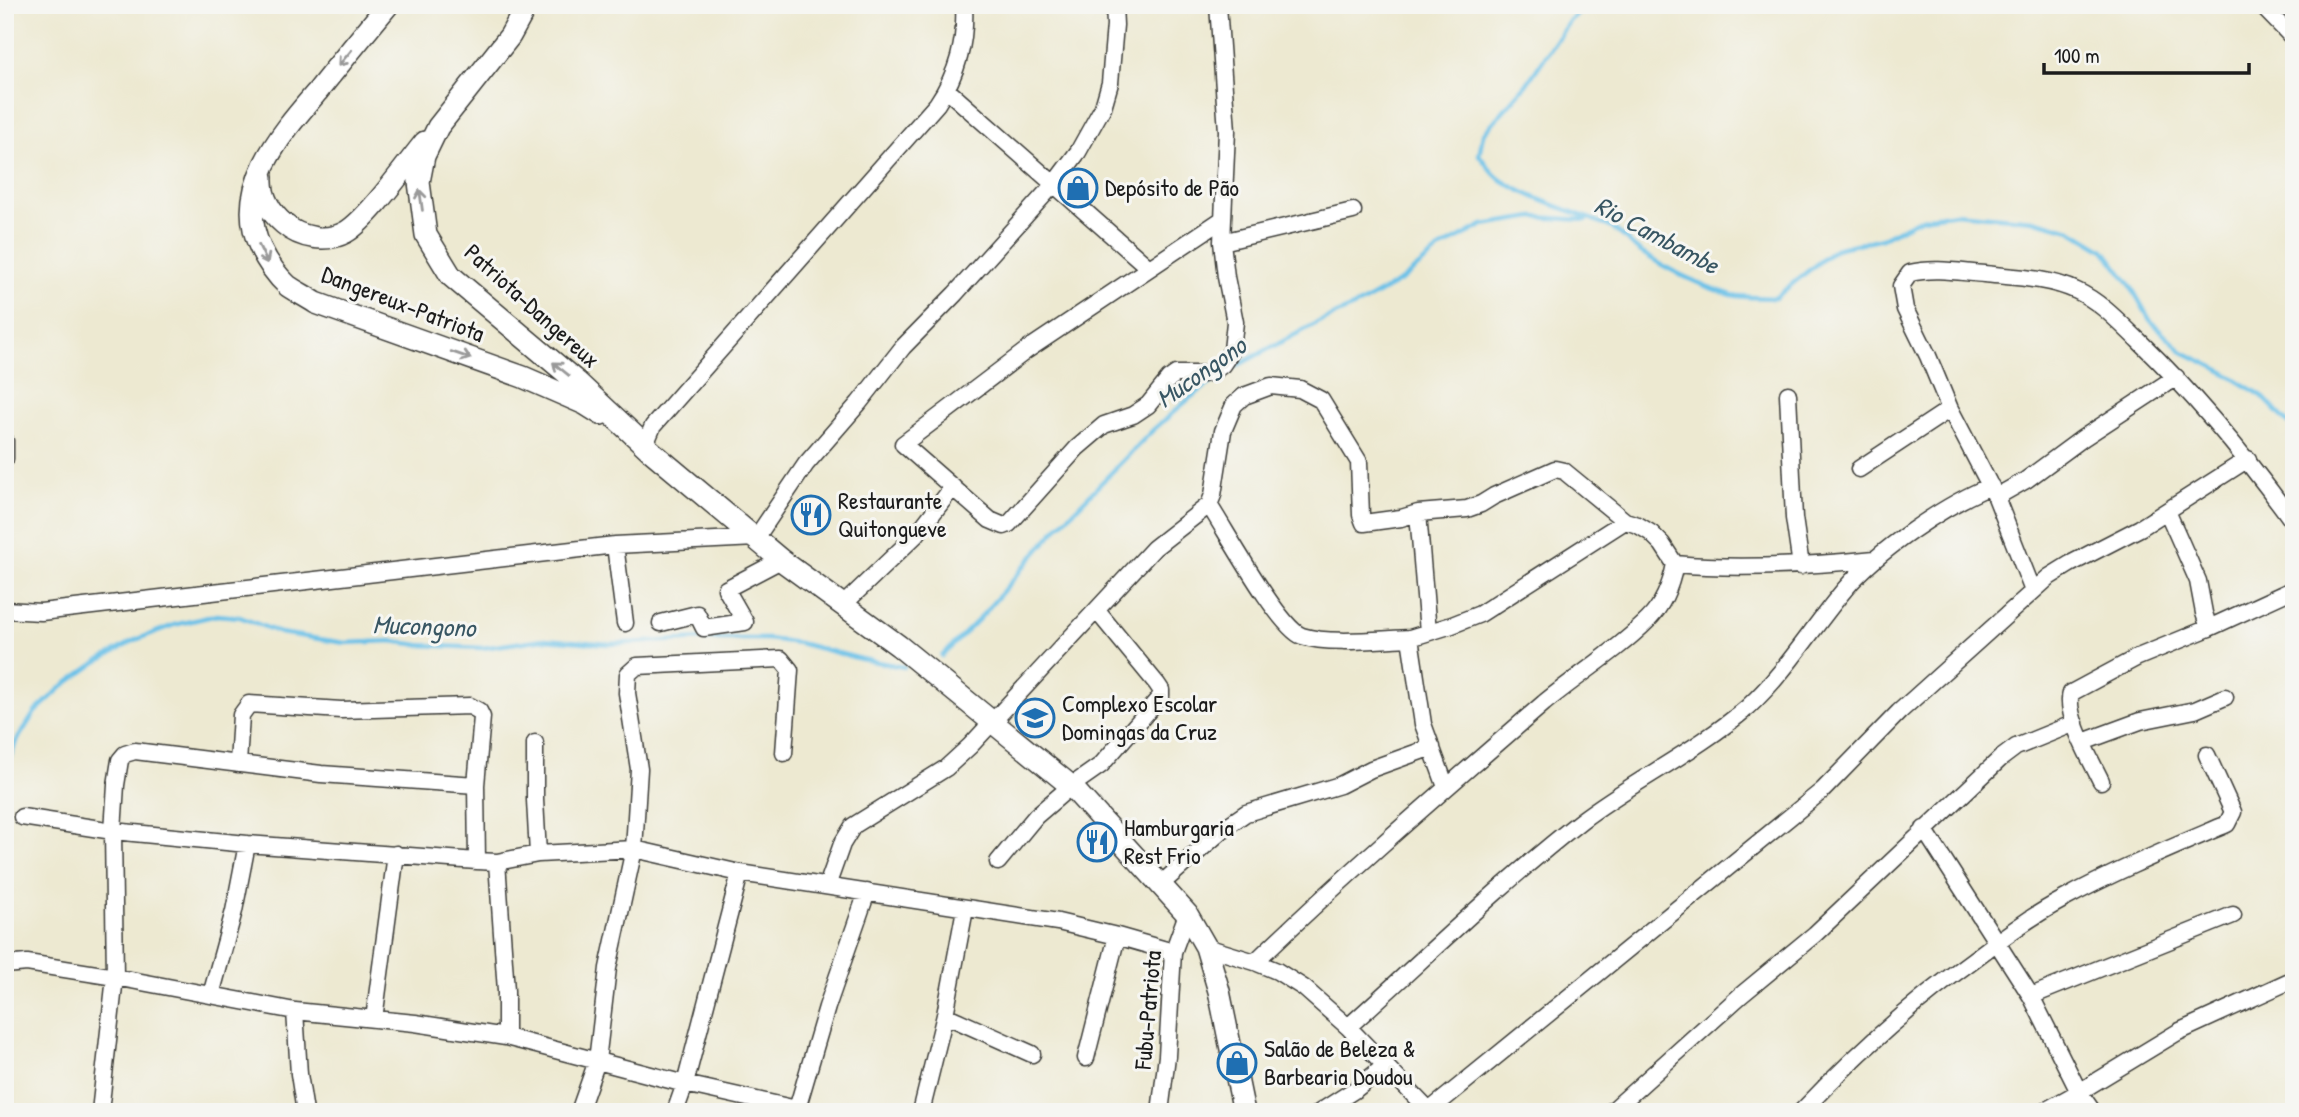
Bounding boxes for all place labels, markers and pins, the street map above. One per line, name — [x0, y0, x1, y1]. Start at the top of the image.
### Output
shop icon: Depósito de Pão — [1057, 167, 1099, 209]
place label: Depósito de Pão — [1105, 171, 1239, 203]
place label: Restaurante Quitongueve — [838, 484, 947, 544]
restaurant icon: Restaurante Quitongueve — [790, 494, 832, 536]
place label: Complexo Escolar Domingas da Cruz — [1062, 687, 1217, 747]
school or university icon: Complexo Escolar Domingas da Cruz — [1014, 697, 1056, 739]
place label: Hamburgaria Rest Frio — [1124, 811, 1234, 871]
restaurant icon: Hamburgaria Rest Frio — [1076, 821, 1118, 863]
place label: Salão de Beleza & Barbearia Doudou — [1264, 1032, 1415, 1092]
shop icon: Salão de Beleza & Barbearia Doudou — [1216, 1042, 1258, 1084]

